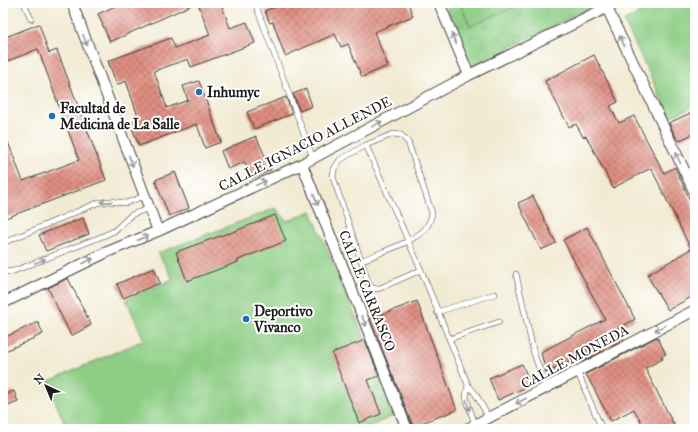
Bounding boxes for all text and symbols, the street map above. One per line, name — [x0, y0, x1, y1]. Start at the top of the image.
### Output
one-way arrow — [82, 33, 90, 45]
one-way arrow — [450, 34, 458, 46]
one-way arrow — [618, 35, 625, 47]
place label: Inhumyc — [207, 84, 260, 102]
marker: Inhumyc — [194, 87, 204, 97]
street label: CALLE IGNACIO ALLENDE — [216, 93, 394, 195]
place label: Facultad de Medicina de La Salle — [60, 100, 180, 133]
marker: Facultad de Medicina de La Salle — [47, 111, 57, 121]
one-way arrow — [371, 120, 383, 128]
one-way arrow — [674, 152, 681, 164]
one-way arrow — [127, 155, 135, 167]
one-way arrow — [255, 179, 267, 186]
one-way arrow — [313, 194, 321, 206]
one-way arrow — [100, 198, 113, 205]
street label: CALLE CARRASCO — [335, 228, 399, 354]
one-way arrow — [136, 233, 148, 241]
one-way arrow — [33, 257, 45, 265]
one-way arrow — [82, 257, 94, 264]
place label: Deportivo Vivanco — [253, 303, 313, 336]
marker: Deportivo Vivanco — [241, 314, 251, 324]
one-way arrow — [361, 315, 369, 327]
street label: CALLE MONEDA — [518, 321, 632, 393]
one-way arrow — [655, 324, 667, 332]
north arrow — [26, 366, 66, 406]
text: N — [32, 371, 48, 387]
one-way arrow — [465, 398, 473, 411]
one-way arrow — [515, 398, 527, 406]

